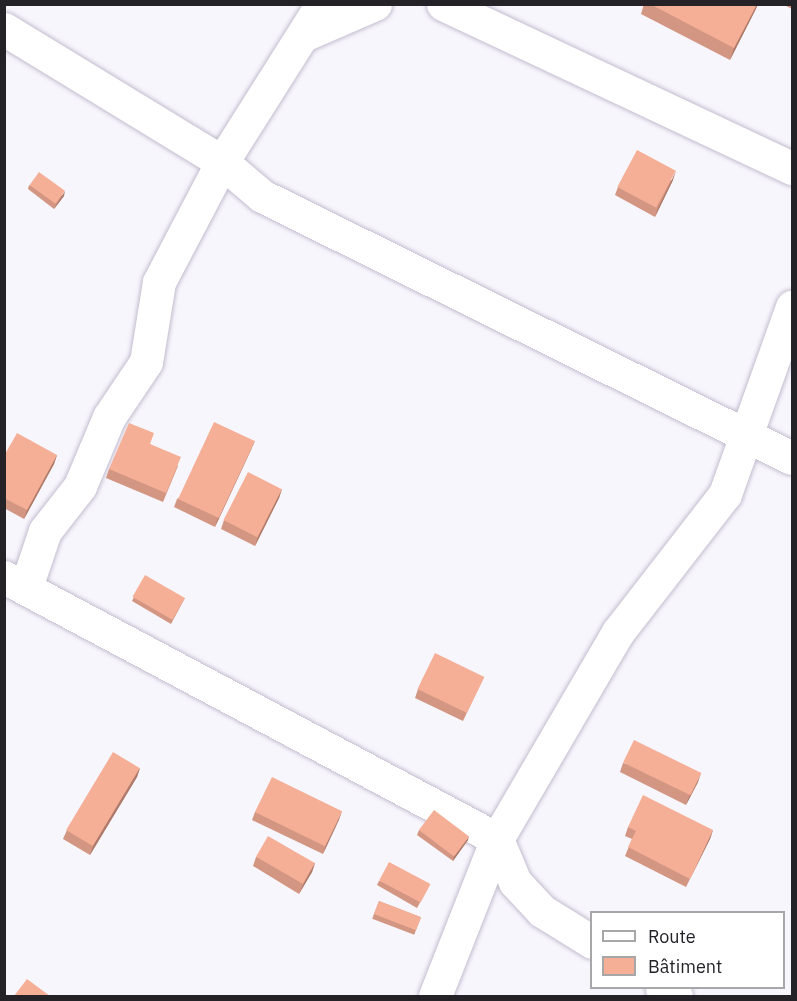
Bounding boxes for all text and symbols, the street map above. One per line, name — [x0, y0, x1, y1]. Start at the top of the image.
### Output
legend — [590, 911, 785, 989]
text: Route — [648, 925, 696, 948]
text: Bâtiment — [648, 955, 722, 978]

